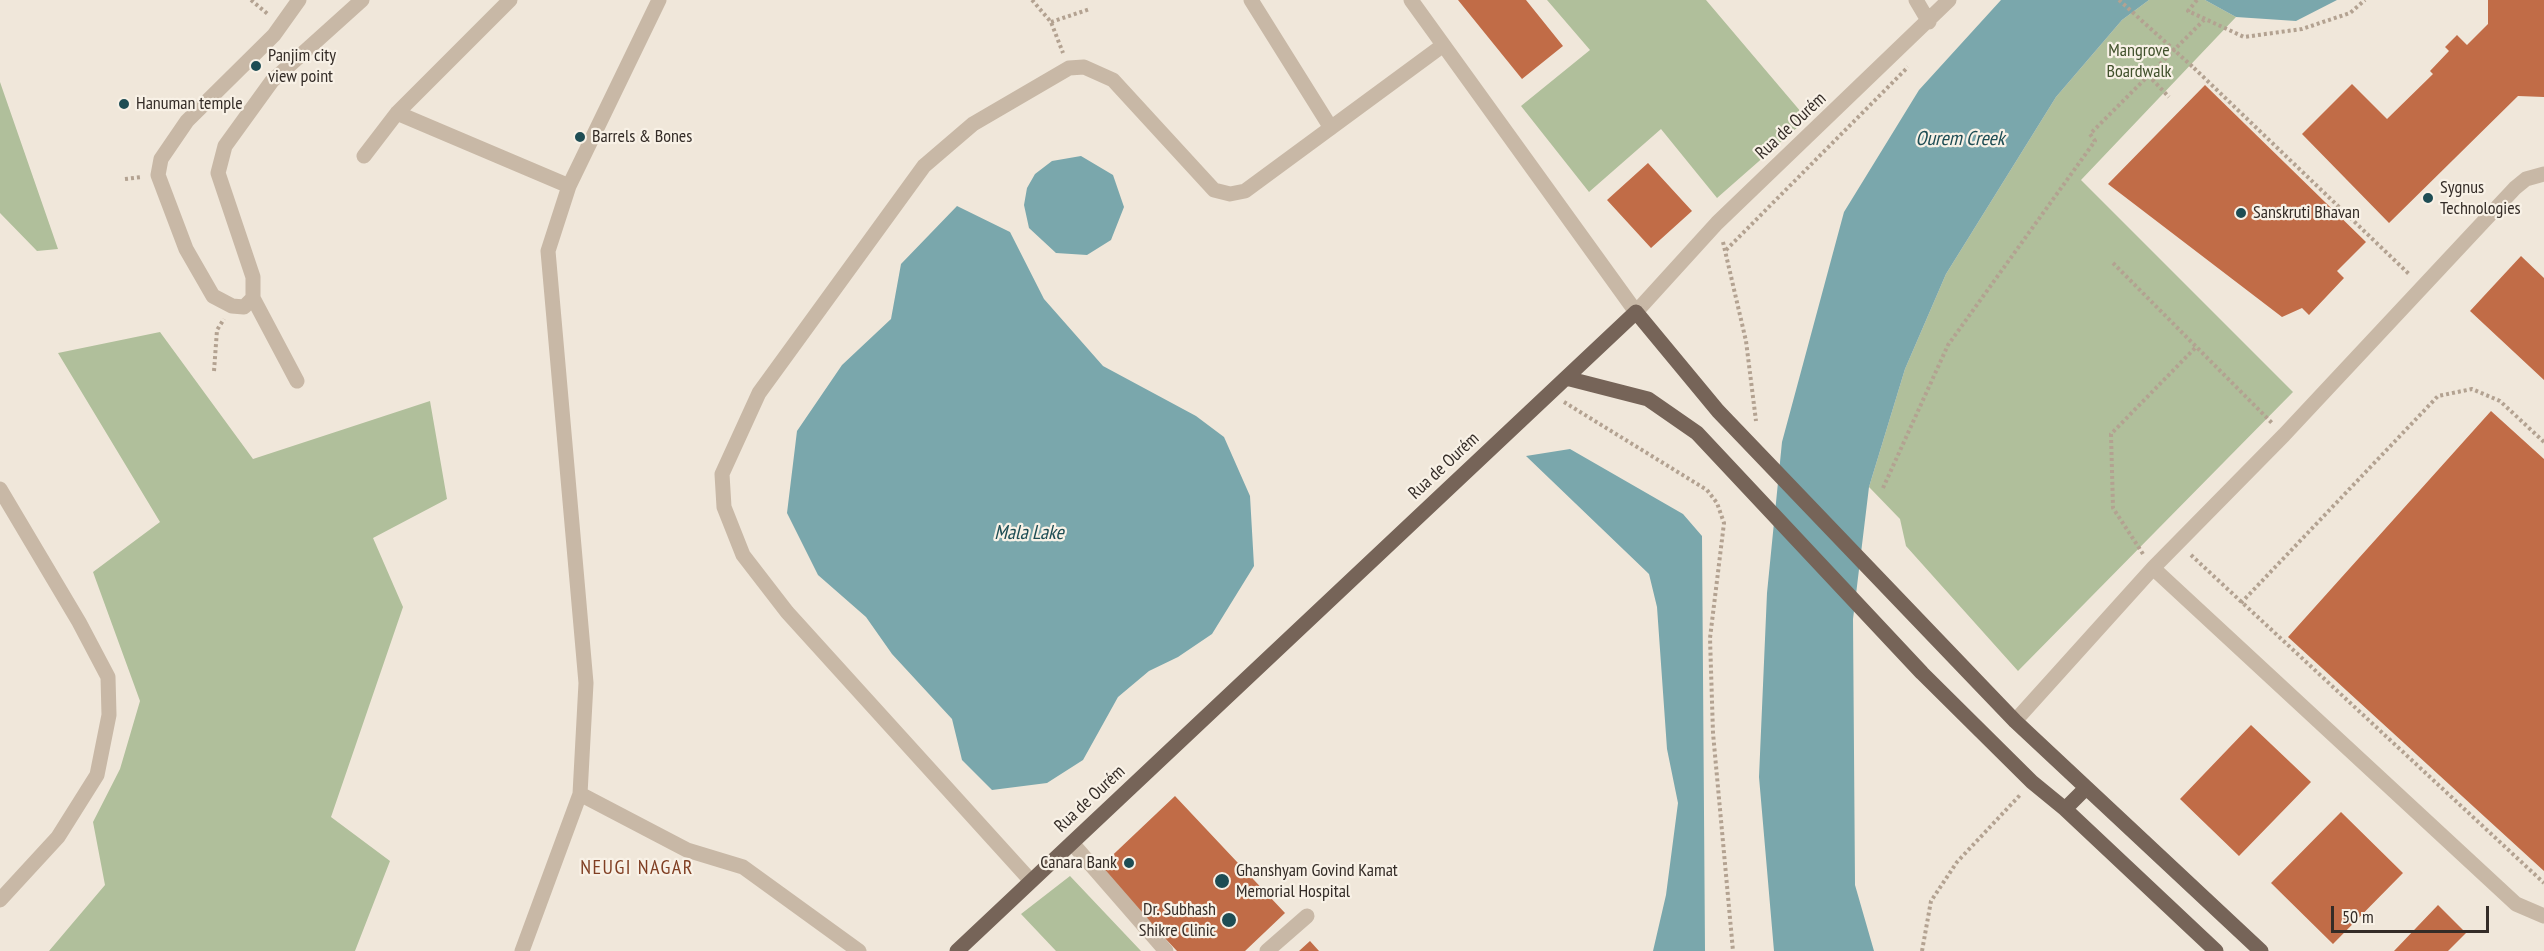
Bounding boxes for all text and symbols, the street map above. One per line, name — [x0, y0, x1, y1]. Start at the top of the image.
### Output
park label: Mangrove Boardwalk — [2106, 40, 2172, 82]
place label: Panjim city view point — [268, 45, 336, 88]
marker: Panjim city view point — [249, 59, 263, 73]
street label: Rua de Ourém — [1751, 88, 1831, 164]
place label: Hanuman temple — [136, 93, 243, 115]
marker: Hanuman temple — [117, 97, 131, 111]
place label: Barrels & Bones — [592, 126, 692, 148]
water label: Ourem Creek — [1915, 127, 2005, 151]
marker: Barrels & Bones — [573, 130, 587, 144]
place label: Sygnus Technologies — [2440, 177, 2521, 219]
marker: Sygnus Technologies — [2421, 191, 2435, 205]
place label: Sanskruti Bhavan — [2253, 202, 2360, 224]
marker: Sanskruti Bhavan — [2234, 206, 2248, 220]
street label: Rua de Ourém — [1404, 428, 1484, 504]
water label: Mala Lake — [994, 521, 1064, 545]
street label: Rua de Ourém — [1050, 761, 1130, 837]
place label: Canara Bank — [1040, 852, 1117, 874]
district label: NEUGI NAGAR — [580, 856, 694, 880]
marker: Canara Bank — [1122, 856, 1136, 870]
place label: Ghanshyam Govind Kamat Memorial Hospital — [1236, 860, 1398, 902]
marker: Ghanshyam Govind Kamat Memorial Hospital — [1213, 872, 1231, 890]
scale bar — [2334, 894, 2492, 932]
place label: Dr. Subhash Shikre Clinic — [1139, 899, 1216, 942]
text: 50 m — [2342, 905, 2374, 928]
marker: Dr. Subhash Shikre Clinic — [1220, 911, 1238, 929]

